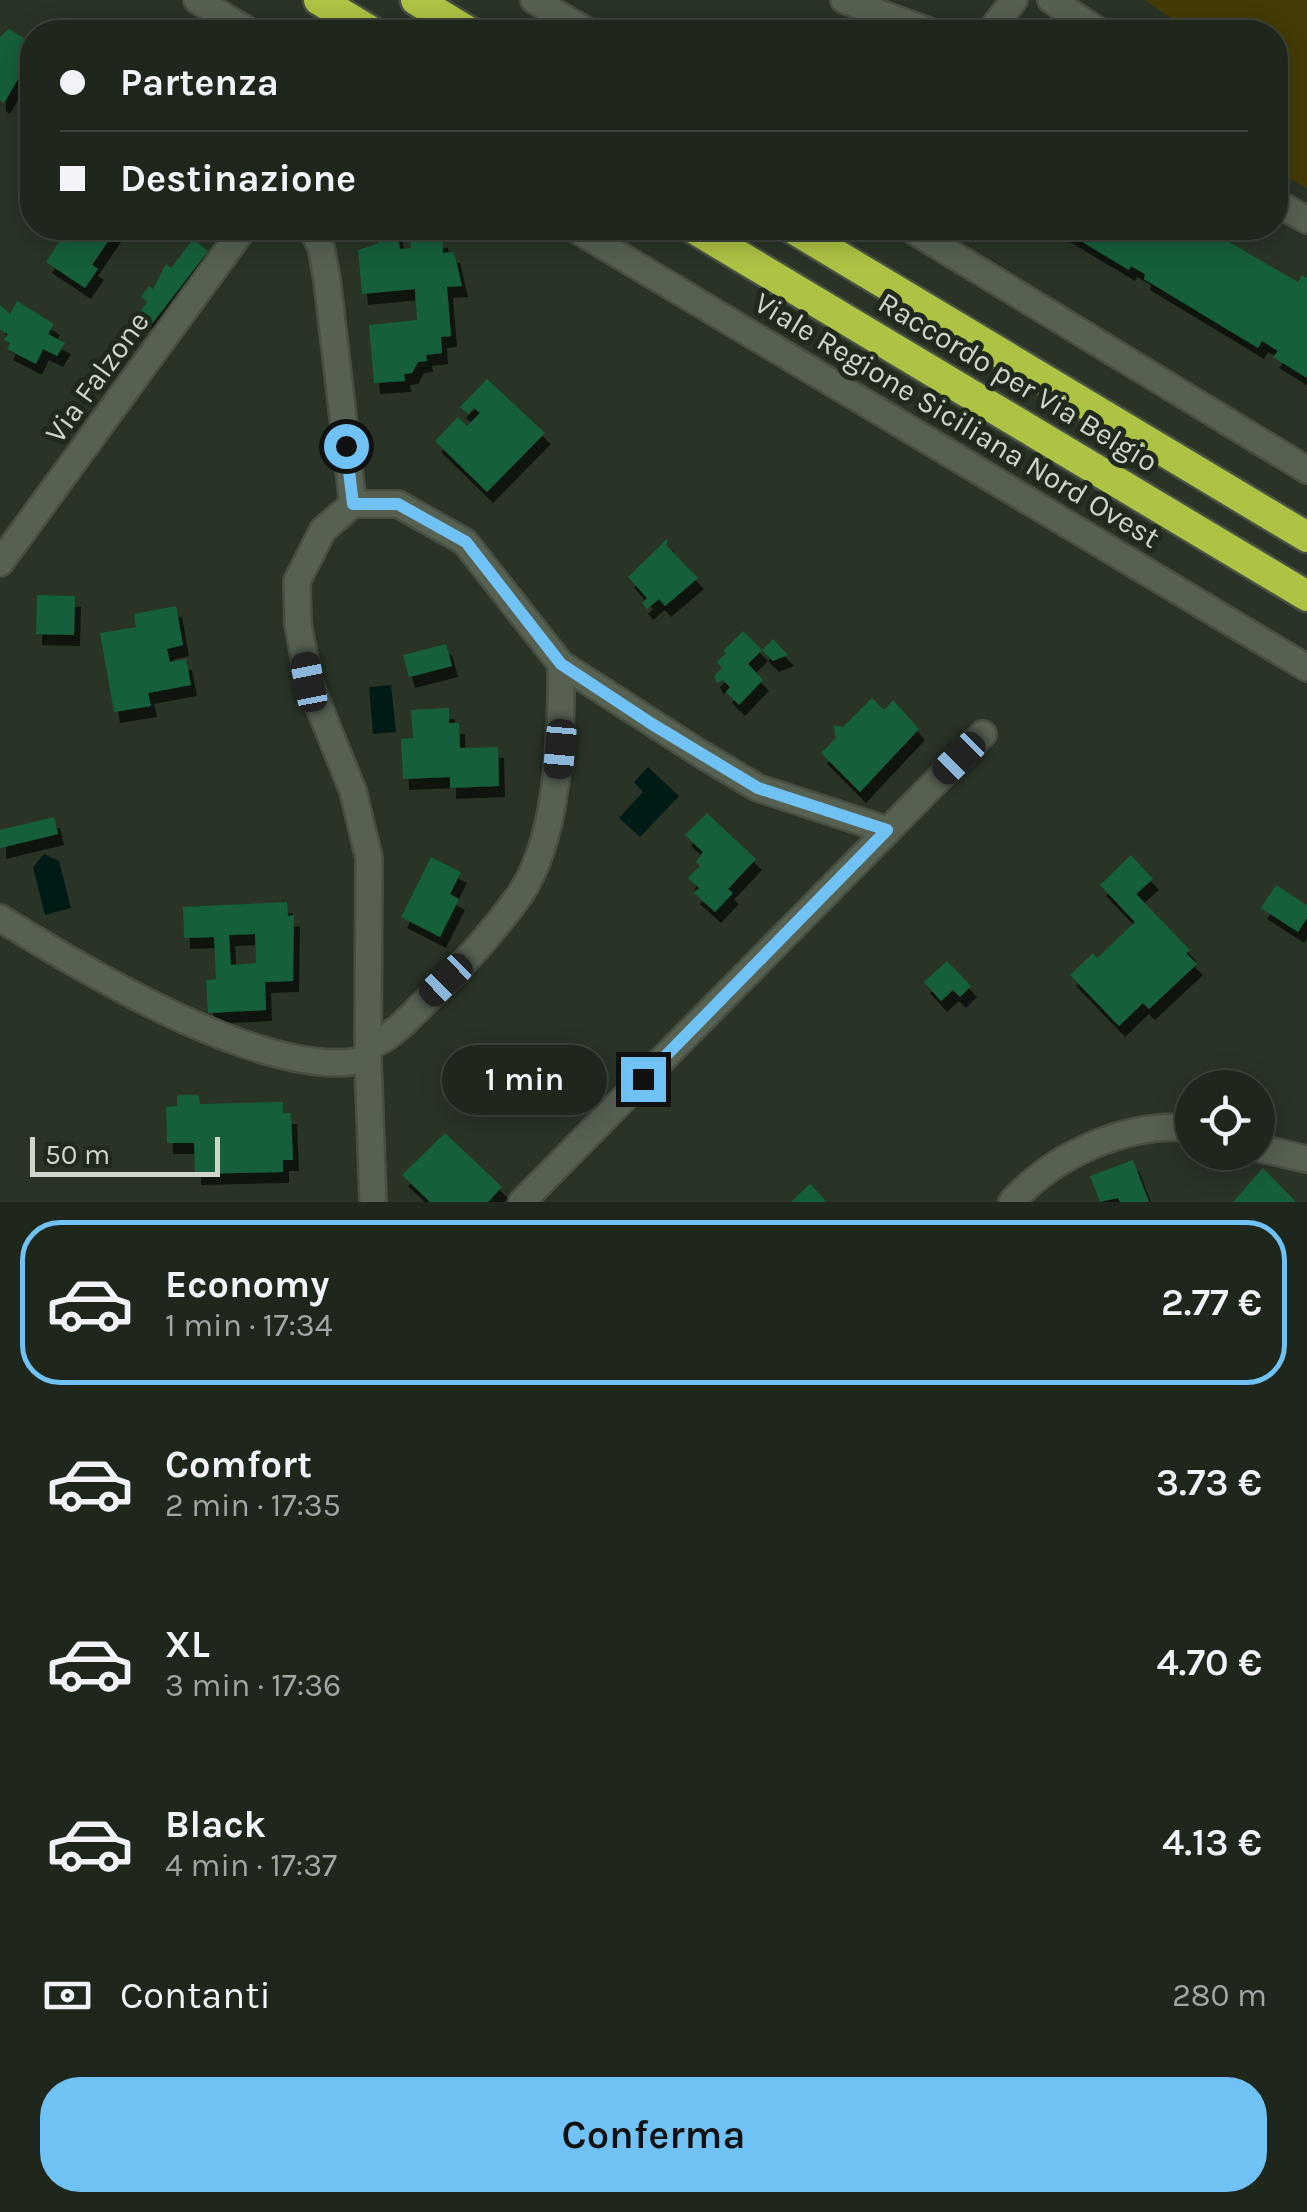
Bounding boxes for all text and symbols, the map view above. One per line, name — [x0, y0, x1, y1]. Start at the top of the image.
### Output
text: Partenza — [120, 60, 279, 105]
text: Destinazione — [120, 156, 356, 201]
street label: Viale Regione Siciliana Nord Ovest — [748, 284, 1166, 556]
street label: Raccordo per Via Belgio — [872, 284, 1164, 480]
street label: Via Falzone — [37, 304, 157, 450]
route start — [324, 424, 369, 469]
car — [289, 650, 329, 714]
car — [542, 718, 578, 780]
car — [927, 726, 991, 790]
car — [414, 948, 478, 1012]
callout: 1 min — [443, 1044, 608, 1114]
route end — [621, 1057, 666, 1102]
text: 1 min — [485, 1061, 564, 1098]
map controls — [1175, 1070, 1275, 1170]
button: locate — [1175, 1070, 1275, 1170]
scale bar — [30, 1132, 220, 1176]
text: 50 m — [45, 1138, 110, 1171]
icon: car — [45, 1258, 135, 1348]
text: Economy — [165, 1262, 329, 1307]
text: 2.77 € — [1161, 1280, 1262, 1325]
text: 1 min · 17:34 — [165, 1307, 333, 1344]
icon: car — [45, 1438, 135, 1528]
text: Comfort — [165, 1442, 312, 1487]
text: 3.73 € — [1156, 1460, 1262, 1505]
text: 2 min · 17:35 — [165, 1487, 341, 1524]
icon: car — [45, 1618, 135, 1708]
text: XL — [165, 1622, 210, 1667]
text: 4.70 € — [1156, 1640, 1262, 1685]
text: 3 min · 17:36 — [165, 1667, 341, 1704]
icon: car — [45, 1798, 135, 1888]
text: Black — [165, 1802, 266, 1847]
text: 4.13 € — [1162, 1820, 1262, 1865]
text: 4 min · 17:37 — [165, 1847, 337, 1884]
icon: cash — [40, 1968, 95, 2023]
text: Contanti — [120, 1973, 271, 2018]
text: 280 m — [1172, 1977, 1267, 2014]
button: Conferma — [40, 2077, 1267, 2192]

